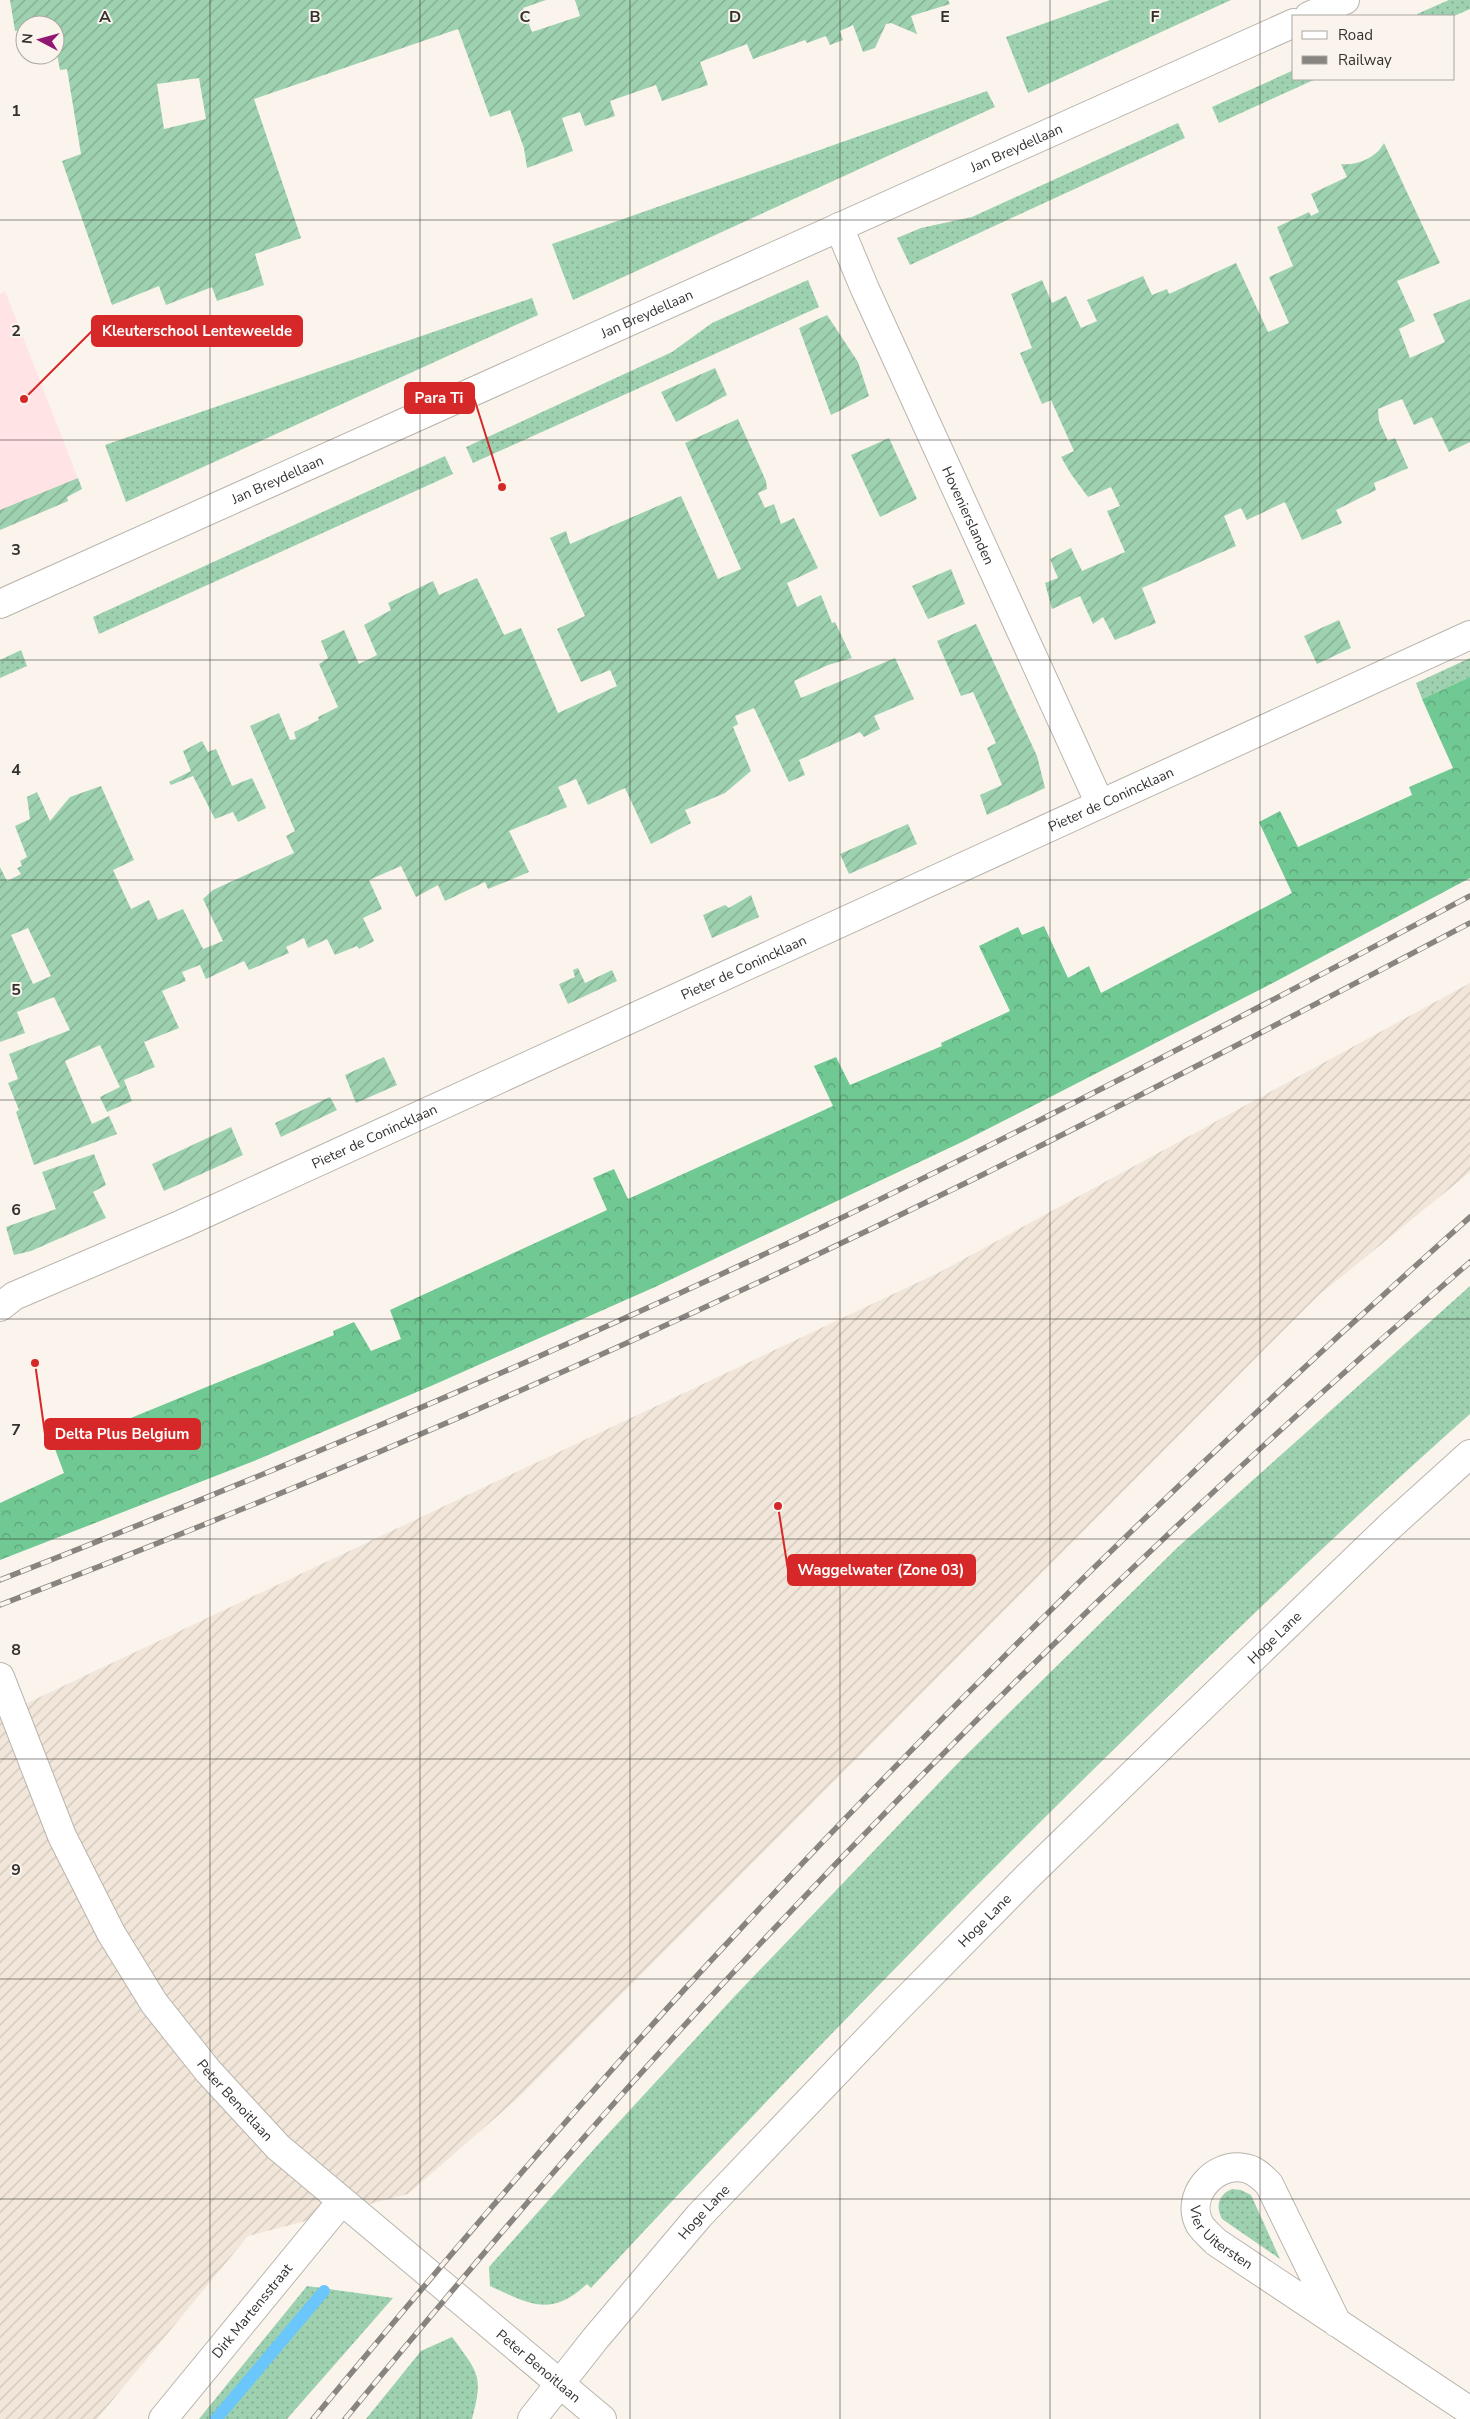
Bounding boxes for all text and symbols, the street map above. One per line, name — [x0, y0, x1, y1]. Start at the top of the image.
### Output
text: A — [99, 6, 111, 28]
text: B — [309, 6, 321, 28]
text: C — [520, 6, 531, 28]
text: D — [729, 6, 741, 28]
text: E — [940, 6, 950, 28]
text: F — [1151, 6, 1160, 28]
north arrow — [15, 15, 65, 65]
legend — [1292, 15, 1455, 80]
text: Road — [1338, 25, 1373, 45]
text: N — [18, 32, 38, 45]
text: Railway — [1338, 50, 1392, 70]
text: 1 — [11, 100, 21, 122]
street label: Jan Breydellaan — [966, 119, 1065, 177]
street label: Jan Breydellaan — [597, 285, 696, 343]
callout: Kleuterschool Lenteweelde — [92, 316, 302, 346]
text: 2 — [11, 320, 21, 342]
text: Kleuterschool Lenteweelde — [102, 321, 292, 341]
callout: Para Ti — [405, 383, 474, 413]
text: Para Ti — [415, 388, 463, 408]
street label: Jan Breydellaan — [227, 451, 326, 509]
street label: Hovenierslanden — [938, 463, 999, 568]
text: 3 — [11, 539, 21, 561]
text: 4 — [11, 759, 21, 781]
street label: Pieter de Conincklaan — [1045, 762, 1177, 836]
street label: Pieter de Conincklaan — [678, 930, 809, 1004]
text: 5 — [11, 979, 21, 1001]
street label: Pieter de Conincklaan — [308, 1099, 440, 1173]
text: 6 — [11, 1199, 21, 1221]
text: 7 — [11, 1419, 21, 1441]
callout: Delta Plus Belgium — [45, 1419, 200, 1449]
text: Delta Plus Belgium — [55, 1424, 189, 1444]
callout: Waggelwater (Zone 03) — [788, 1555, 975, 1585]
text: Waggelwater (Zone 03) — [798, 1560, 964, 1580]
street label: Hoge Lane — [1243, 1607, 1306, 1668]
text: 8 — [11, 1639, 21, 1661]
text: 9 — [11, 1859, 21, 1881]
street label: Hoge Lane — [954, 1889, 1015, 1951]
street label: Peter Benoitlaan — [193, 2055, 277, 2145]
street label: Hoge Lane — [674, 2180, 734, 2244]
street label: Vier Uitersten — [1186, 2204, 1257, 2273]
street label: Dirk Martensstraat — [207, 2259, 296, 2362]
street label: Peter Benoitlaan — [492, 2325, 585, 2407]

